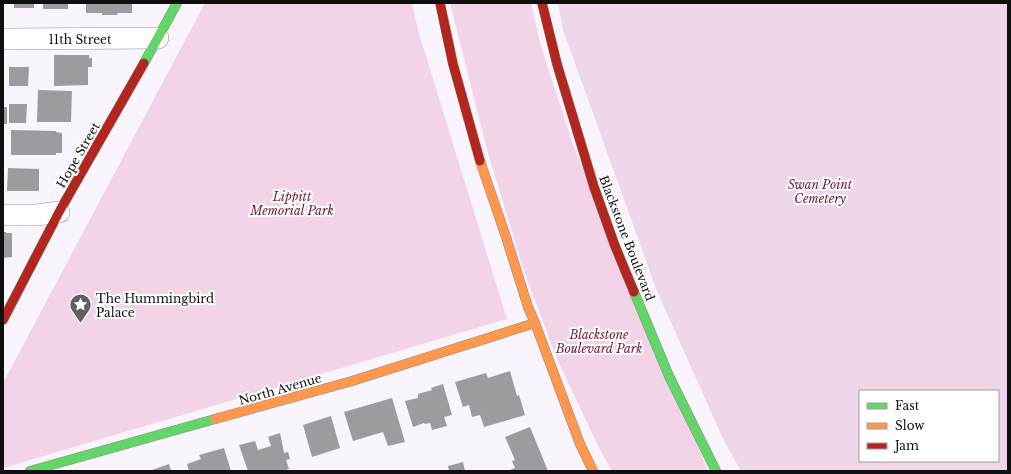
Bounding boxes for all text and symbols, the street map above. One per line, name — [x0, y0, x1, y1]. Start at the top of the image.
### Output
street label: 11th Street — [48, 32, 112, 47]
street label: Hope Street — [53, 119, 103, 190]
street label: Blackstone Boulevard — [596, 173, 658, 303]
park label: Swan Point Cemetery — [788, 177, 853, 206]
park label: Lippitt Memorial Park — [249, 189, 334, 218]
place label: The Hummingbird Palace — [96, 291, 214, 320]
place icon: The Hummingbird Palace — [67, 292, 93, 325]
park label: Blackstone Boulevard Park — [555, 327, 642, 356]
street label: North Avenue — [237, 370, 323, 408]
legend — [859, 390, 999, 462]
text: Fast — [895, 398, 920, 413]
text: Slow — [895, 418, 925, 433]
text: Jam — [893, 438, 919, 453]

